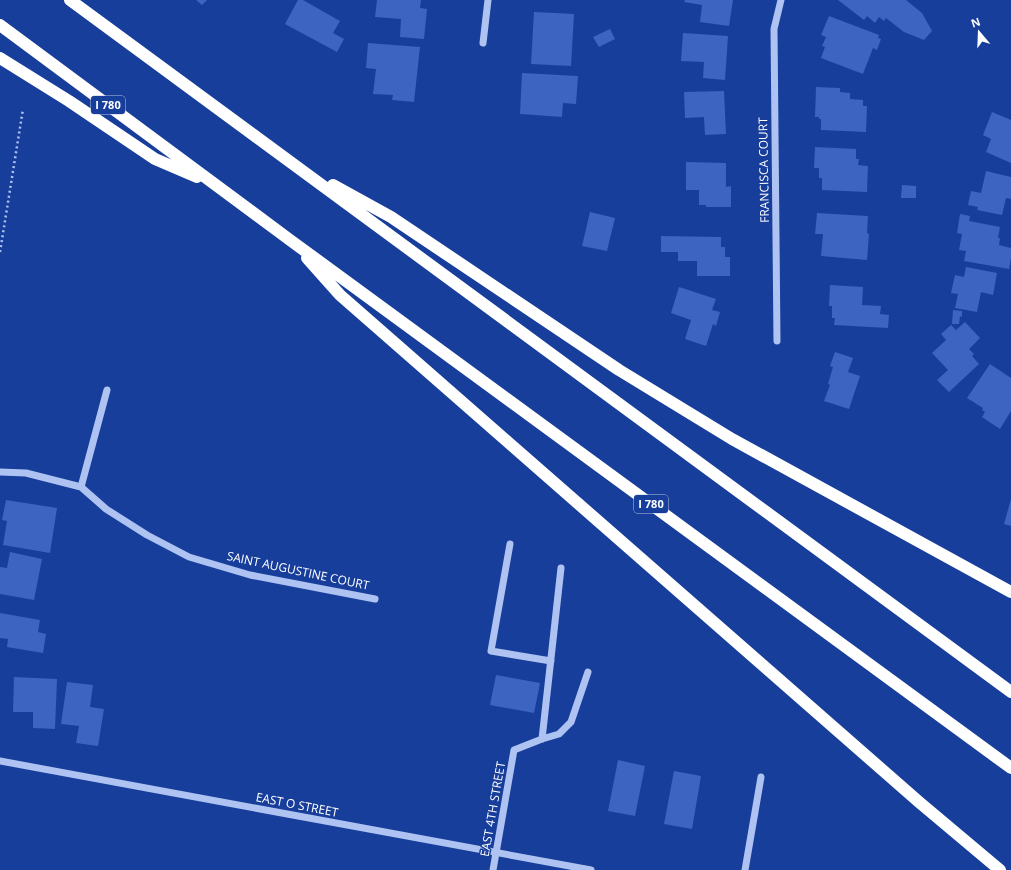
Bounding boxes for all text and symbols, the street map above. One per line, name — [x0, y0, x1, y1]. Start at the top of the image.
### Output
north arrow — [959, 12, 999, 52]
text: N — [969, 14, 982, 31]
road number: I 780 — [91, 96, 125, 114]
street label: FRANCISCA COURT — [754, 117, 773, 223]
road number: I 780 — [634, 495, 668, 513]
street label: SAINT AUGUSTINE COURT — [225, 547, 371, 594]
street label: EAST 4TH STREET — [476, 760, 509, 858]
street label: EAST O STREET — [254, 788, 340, 821]

